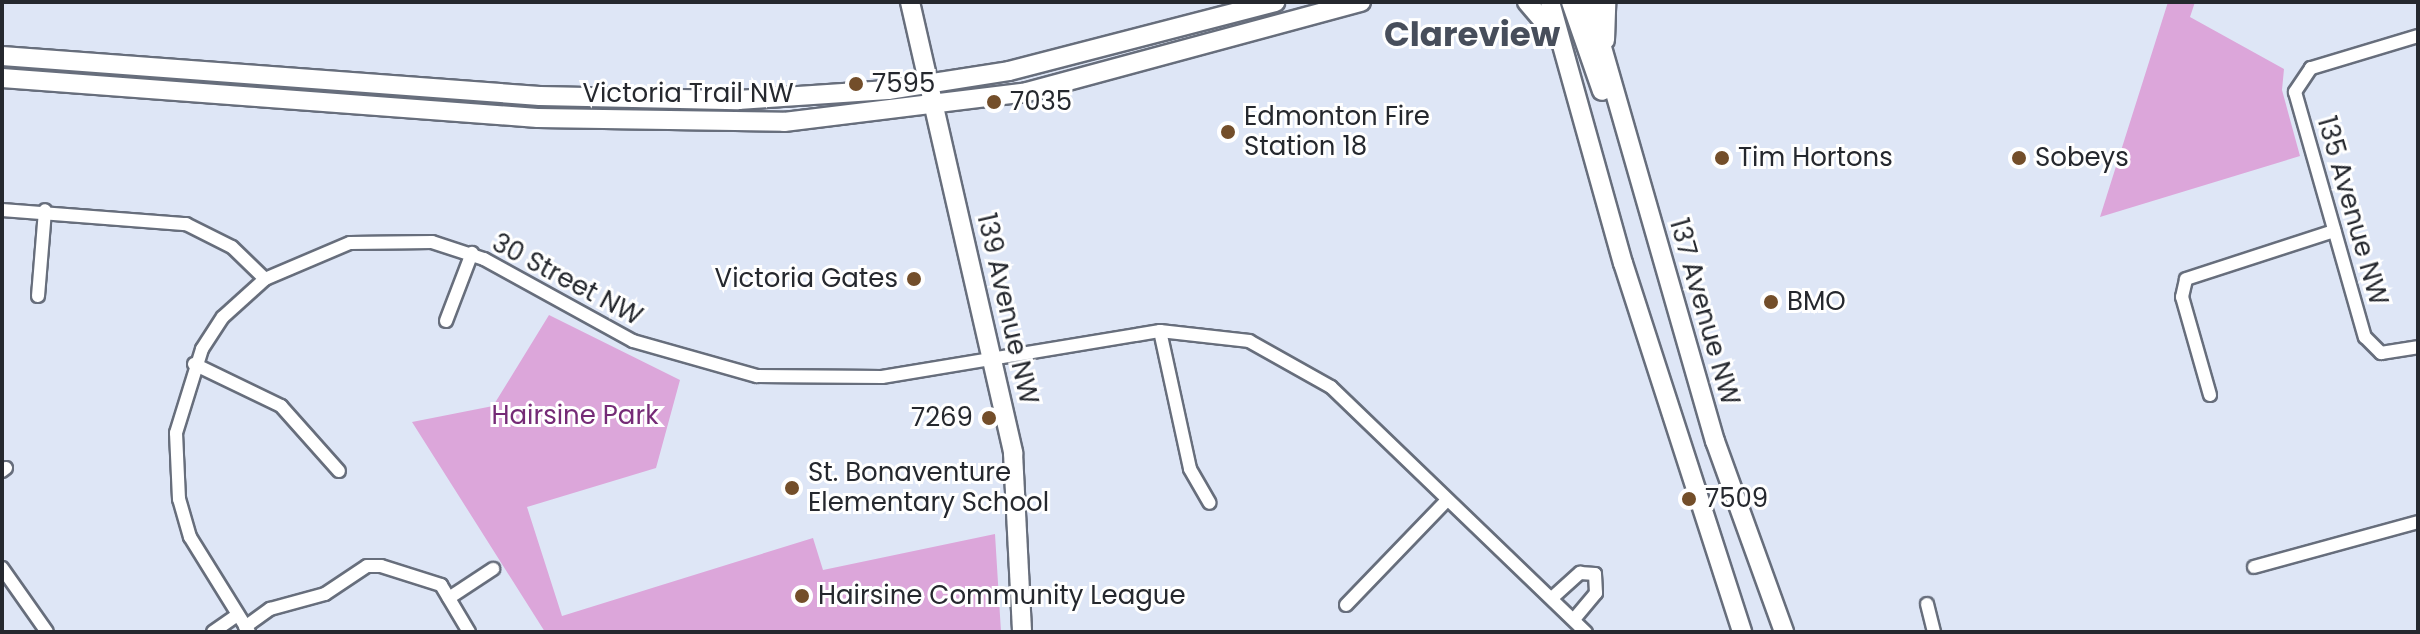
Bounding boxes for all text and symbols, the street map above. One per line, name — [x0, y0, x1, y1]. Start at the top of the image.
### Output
district label: Clareview — [1384, 15, 1560, 55]
place label: 7595 — [872, 68, 935, 100]
marker: 7595 — [847, 75, 865, 93]
street label: Victoria Trail NW — [582, 78, 794, 110]
place label: 7035 — [1010, 86, 1072, 118]
marker: 7035 — [985, 93, 1003, 111]
place label: Edmonton Fire Station 18 — [1244, 101, 1430, 162]
street label: 135 Avenue NW — [2310, 113, 2394, 309]
marker: Edmonton Fire Station 18 — [1219, 123, 1237, 141]
place label: Tim Hortons — [1738, 142, 1893, 174]
place label: Sobeys — [2035, 142, 2129, 174]
marker: Tim Hortons — [1713, 149, 1731, 167]
marker: Sobeys — [2010, 149, 2028, 167]
street label: 139 Avenue NW — [970, 210, 1044, 408]
street label: 137 Avenue NW — [1662, 215, 1746, 409]
street label: 30 Street NW — [487, 227, 647, 333]
place label: Victoria Gates — [715, 263, 898, 295]
marker: Victoria Gates — [905, 270, 923, 288]
place label: BMO — [1787, 286, 1846, 318]
marker: BMO — [1762, 293, 1780, 311]
park label: Hairsine Park — [491, 400, 659, 432]
place label: 7269 — [911, 402, 973, 434]
marker: 7269 — [980, 409, 998, 427]
place label: St. Bonaventure Elementary School — [808, 457, 1049, 518]
marker: St. Bonaventure Elementary School — [783, 479, 801, 497]
place label: 7509 — [1705, 483, 1768, 515]
marker: 7509 — [1680, 490, 1698, 508]
place label: Hairsine Community League — [818, 580, 1186, 612]
marker: Hairsine Community League — [793, 587, 811, 605]

